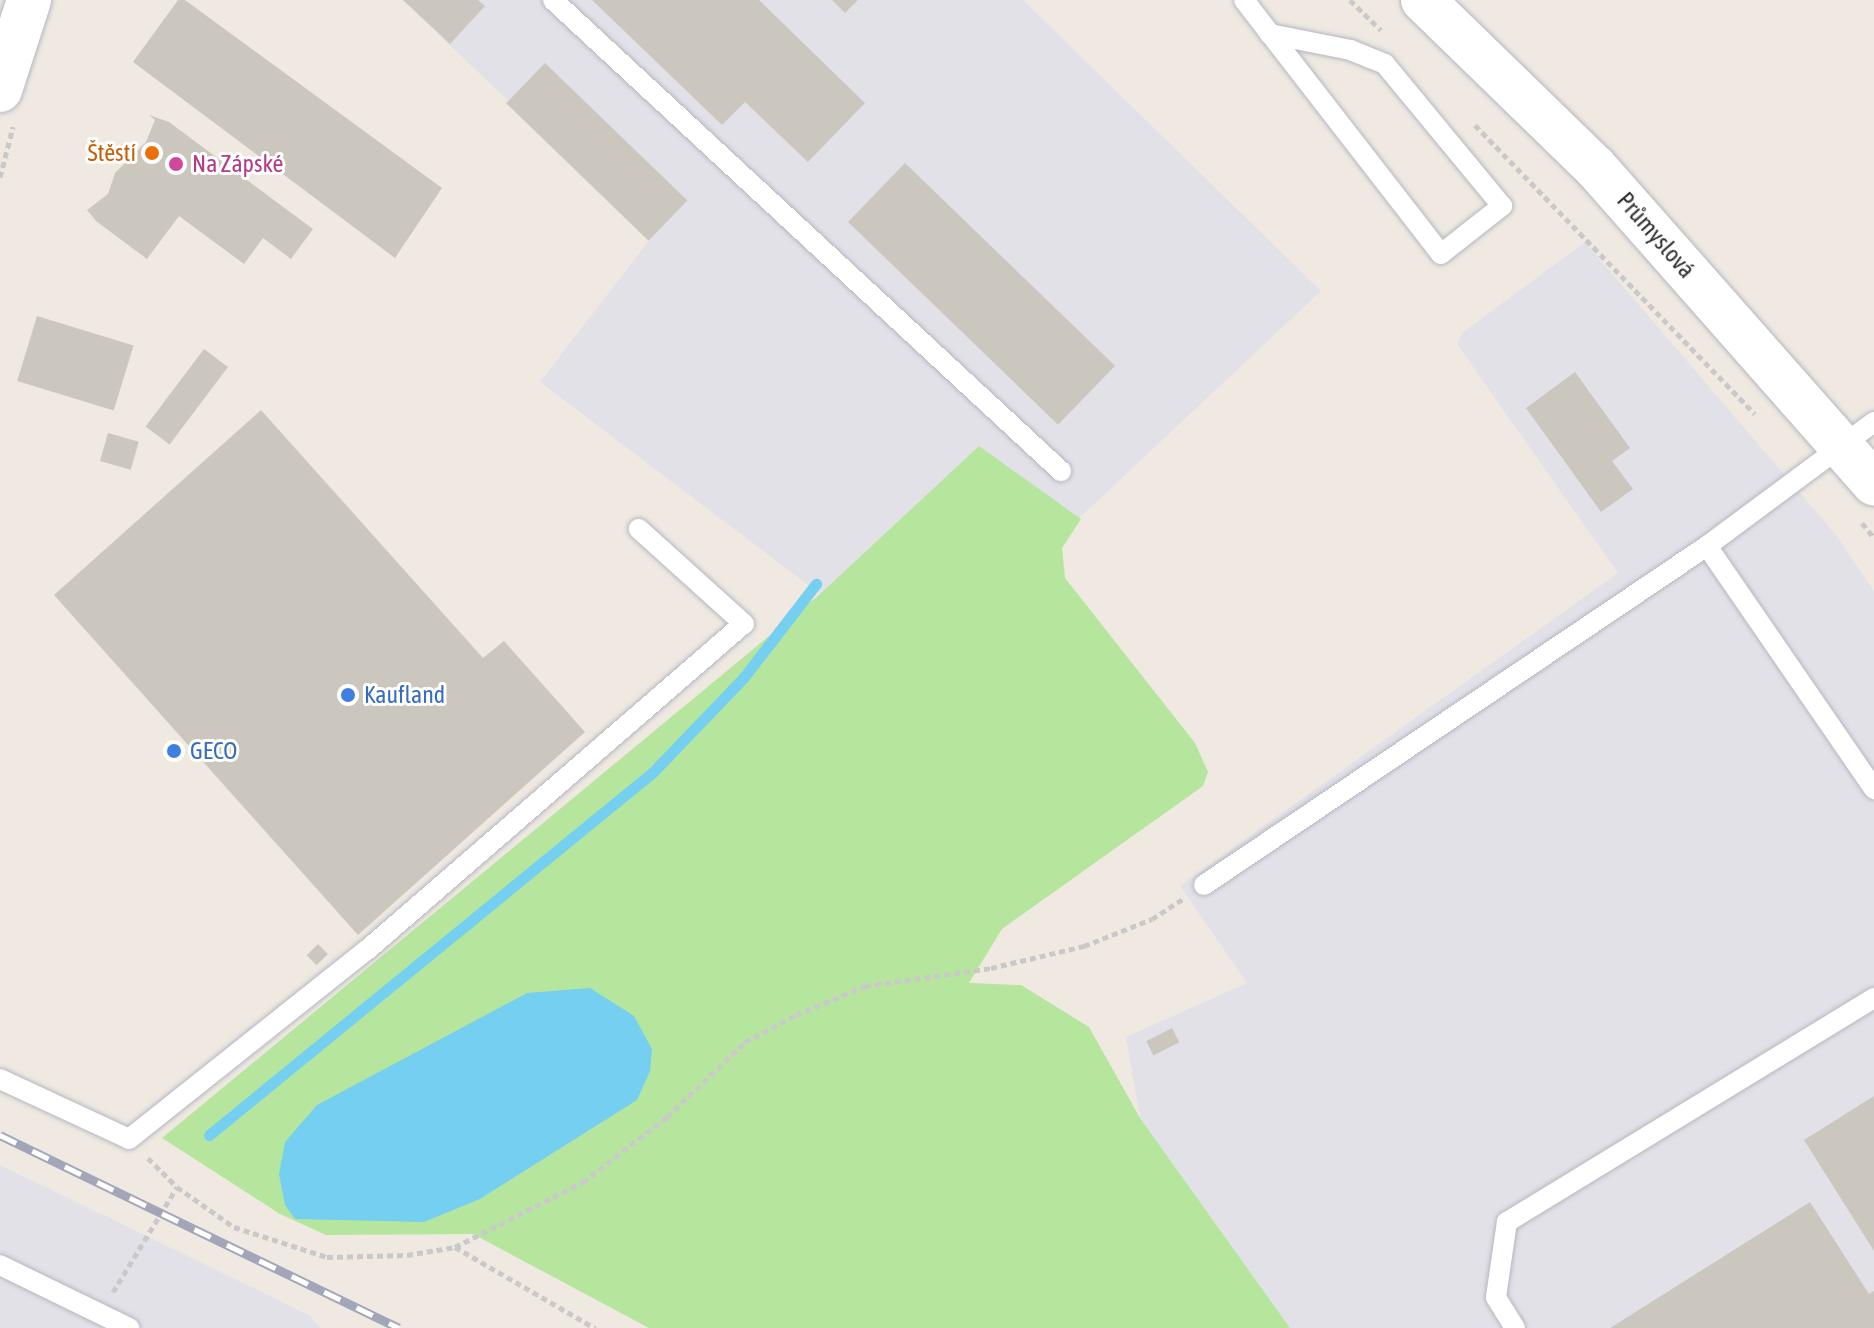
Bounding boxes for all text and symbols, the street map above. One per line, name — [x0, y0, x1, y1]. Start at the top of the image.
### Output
place label: Štěstí — [87, 139, 136, 167]
marker: Štěstí — [143, 144, 161, 162]
place label: Na Zápské — [192, 150, 283, 178]
marker: Na Zápské — [167, 155, 185, 173]
street label: Průmyslová — [1611, 186, 1701, 284]
place label: Kaufland — [364, 681, 445, 709]
marker: Kaufland — [339, 686, 357, 704]
place label: GECO — [190, 737, 237, 765]
marker: GECO — [165, 742, 183, 760]

